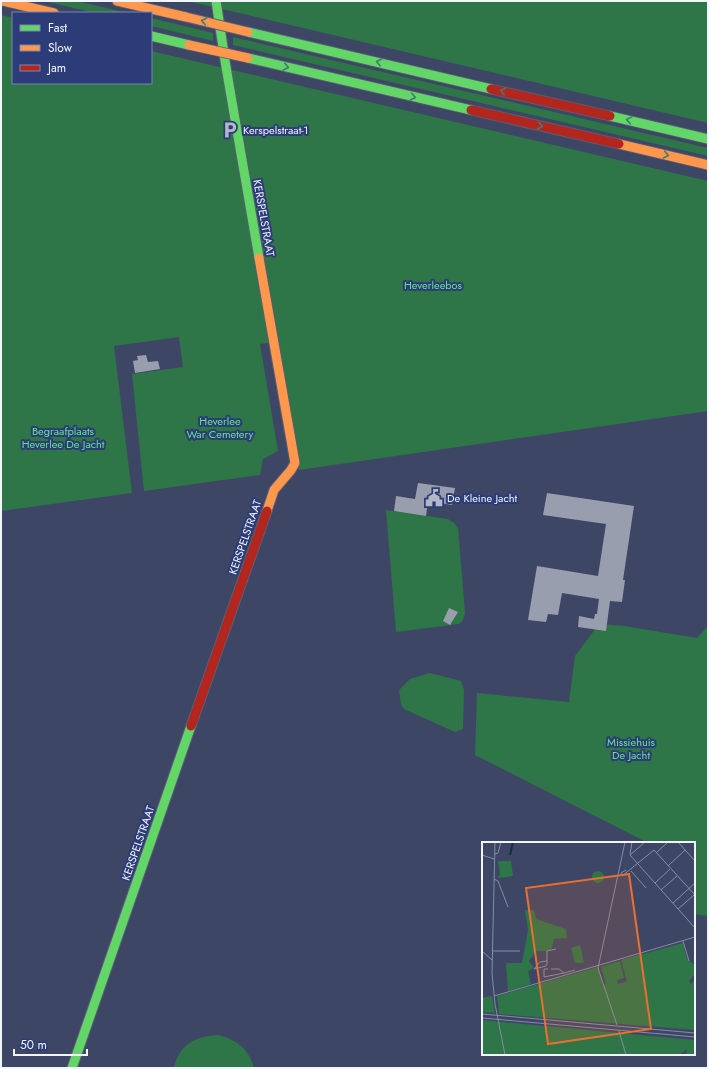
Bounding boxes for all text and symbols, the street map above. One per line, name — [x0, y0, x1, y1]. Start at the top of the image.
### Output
legend — [12, 12, 152, 84]
one-way arrow — [200, 18, 207, 26]
text: Fast — [48, 19, 67, 37]
text: Slow — [48, 39, 73, 57]
text: Jam — [46, 59, 66, 77]
one-way arrow — [376, 59, 382, 67]
one-way arrow — [283, 63, 289, 71]
one-way arrow — [499, 87, 506, 96]
one-way arrow — [410, 92, 416, 100]
one-way arrow — [626, 117, 632, 125]
parking icon: Kerspelstraat-1 — [220, 120, 240, 140]
one-way arrow — [536, 121, 543, 130]
place label: Kerspelstraat-1 — [243, 122, 309, 138]
one-way arrow — [663, 151, 669, 159]
street label: KERSPELSTRAAT — [249, 178, 279, 258]
park label: Heverleebos — [404, 277, 463, 293]
park label: Heverlee War Cemetery — [187, 413, 254, 442]
park label: Begraafplaats Heverlee De Jacht — [22, 423, 105, 452]
public building icon: De Kleine Jacht — [424, 488, 444, 508]
place label: De Kleine Jacht — [447, 490, 517, 506]
street label: KERSPELSTRAAT — [225, 498, 265, 576]
park label: Missiehuis De Jacht — [607, 734, 656, 763]
street label: KERSPELSTRAAT — [118, 804, 158, 882]
inset map — [482, 842, 695, 1055]
scale bar — [14, 1031, 87, 1057]
text: 50 m — [20, 1036, 47, 1054]

